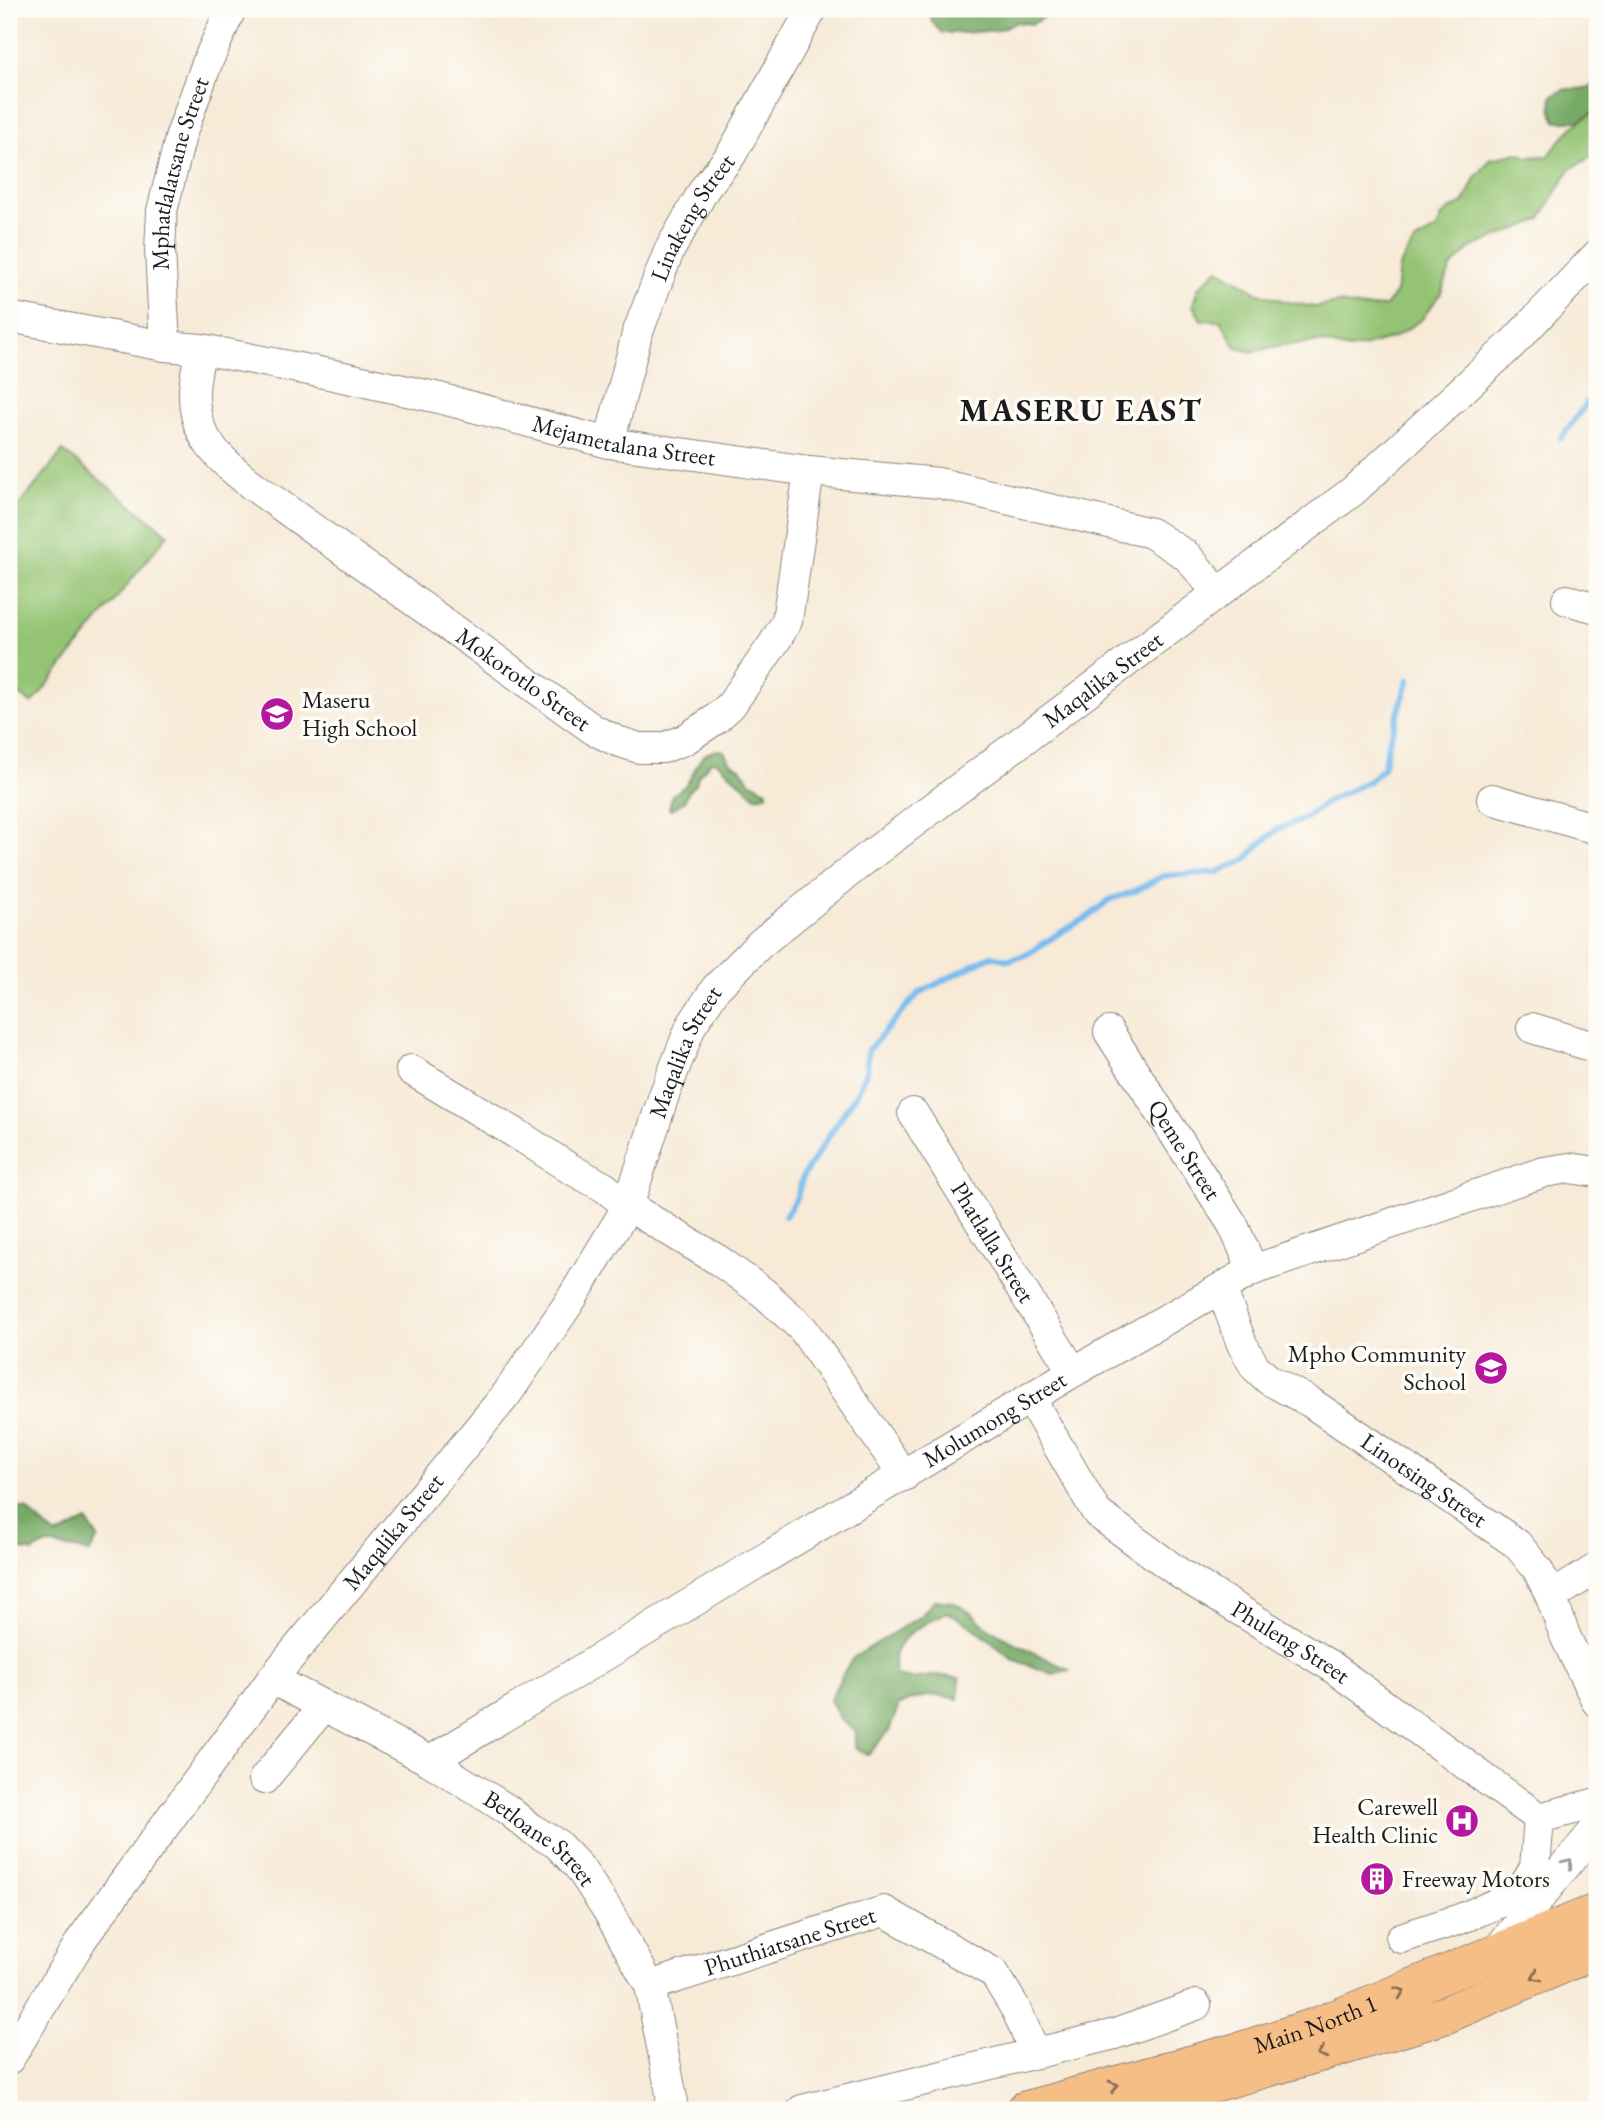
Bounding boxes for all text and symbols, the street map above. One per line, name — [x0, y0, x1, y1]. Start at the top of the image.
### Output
street label: Mphatlalatsane Street — [144, 72, 216, 271]
street label: Linakeng Street — [643, 147, 742, 286]
district label: MASERU EAST — [959, 389, 1203, 431]
street label: Mejametalana Street — [529, 407, 718, 473]
street label: Mokorotlo Street — [450, 620, 597, 738]
street label: Maqalika Street — [1036, 624, 1169, 735]
place label: Maseru High School — [302, 684, 418, 743]
school or university icon: Maseru High School — [258, 695, 296, 733]
street label: Maqalika Street — [642, 979, 729, 1122]
street label: Qeme Street — [1141, 1093, 1229, 1206]
street label: Phatlalla Street — [944, 1176, 1043, 1309]
place label: Mpho Community School — [1288, 1338, 1466, 1397]
school or university icon: Mpho Community School — [1472, 1349, 1510, 1387]
street label: Molumong Street — [917, 1363, 1072, 1474]
street label: Linotsing Street — [1355, 1426, 1494, 1534]
street label: Maqalika Street — [335, 1466, 450, 1597]
street label: Phuleng Street — [1226, 1593, 1357, 1691]
street label: Betloane Street — [478, 1783, 604, 1892]
place label: Carewell Health Clinic — [1312, 1791, 1438, 1850]
hospital icon: Carewell Health Clinic — [1443, 1802, 1481, 1840]
one-way arrow — [1560, 1858, 1572, 1871]
building icon: Freeway Motors — [1358, 1860, 1396, 1898]
place label: Freeway Motors — [1402, 1863, 1550, 1894]
street label: Phuthiatsane Street — [700, 1899, 880, 1983]
one-way arrow — [1530, 1968, 1543, 1982]
street label: Main North 1 — [1250, 1987, 1382, 2060]
one-way arrow — [1393, 1987, 1405, 2001]
one-way arrow — [1316, 2045, 1328, 2060]
one-way arrow — [1108, 2080, 1120, 2094]

